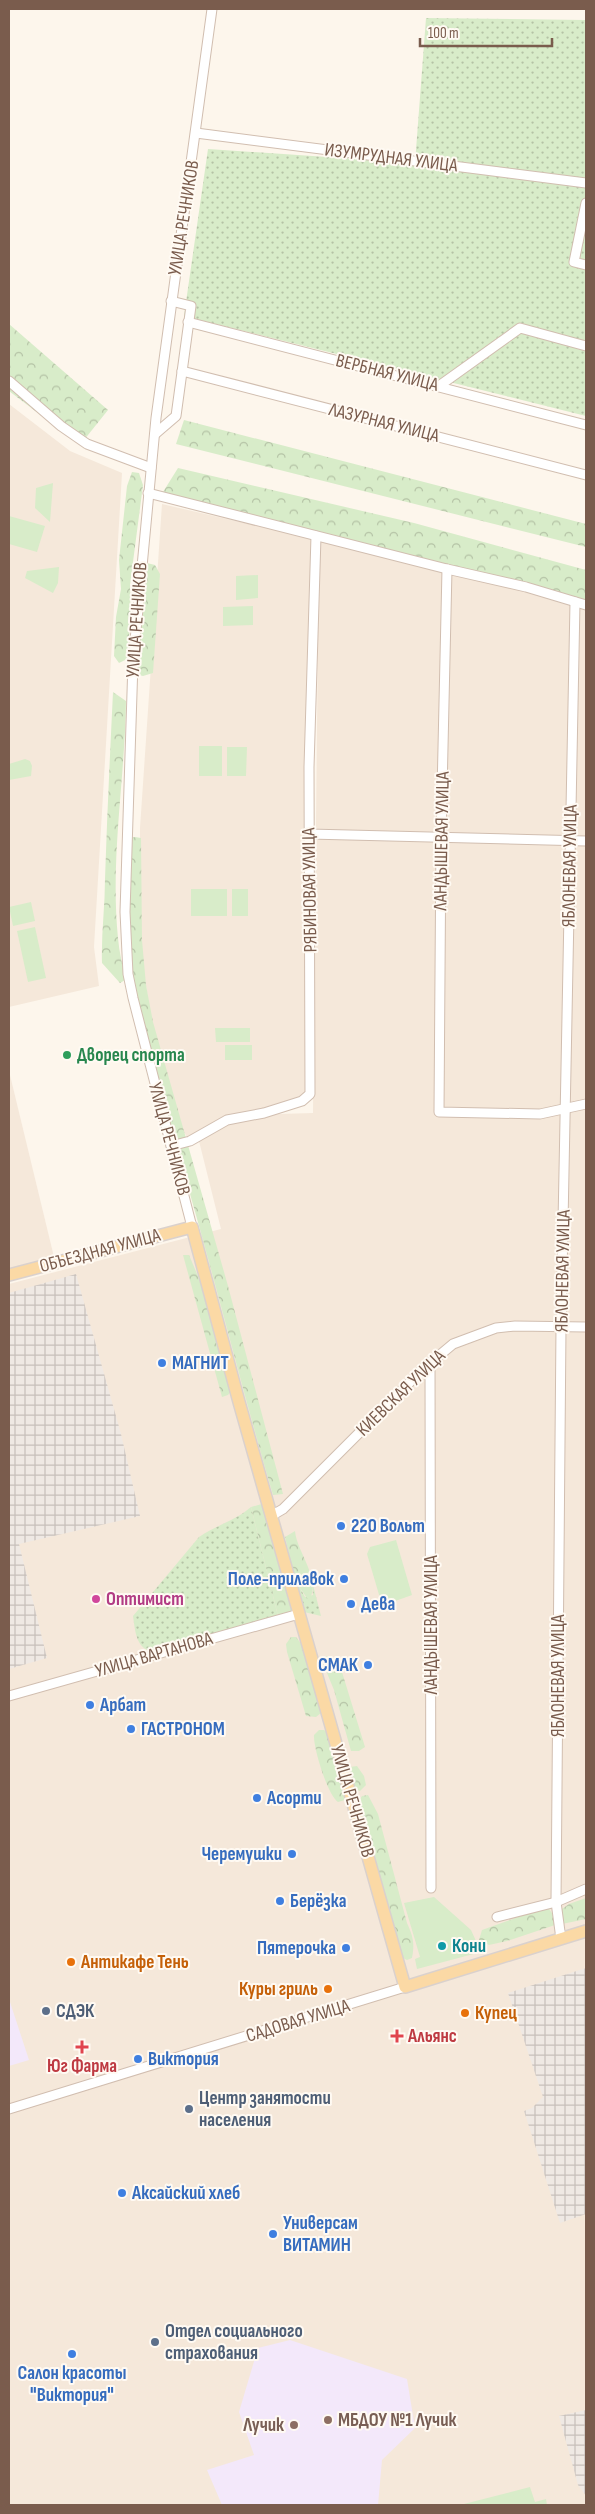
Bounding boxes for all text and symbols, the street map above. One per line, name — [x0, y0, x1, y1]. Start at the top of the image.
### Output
scale bar — [420, 15, 552, 47]
text: 100 m — [428, 24, 459, 43]
street label: ИЗУМРУДНАЯ УЛИЦА — [323, 138, 460, 178]
street label: УЛИЦА РЕЧНИКОВ — [164, 159, 204, 277]
street label: ВЕРБНАЯ УЛИЦА — [333, 349, 442, 397]
street label: ЛАЗУРНАЯ УЛИЦА — [325, 398, 442, 448]
street label: УЛИЦА РЕЧНИКОВ — [121, 561, 153, 679]
street label: ЛАНДЫШЕВАЯ УЛИЦА — [429, 770, 455, 912]
street label: ЯБЛОНЕВАЯ УЛИЦА — [557, 804, 583, 928]
street label: РЯБИНОВАЯ УЛИЦА — [297, 827, 323, 953]
place label: Дворец спорта — [77, 1044, 185, 1067]
marker: Дворец спорта — [61, 1049, 73, 1061]
street label: УЛИЦА РЕЧНИКОВ — [143, 1080, 195, 1198]
street label: ЯБЛОНЕВАЯ УЛИЦА — [550, 1209, 576, 1333]
street label: ОБЪЕЗДНАЯ УЛИЦА — [37, 1224, 164, 1278]
street label: КИЕВСКАЯ УЛИЦА — [352, 1344, 451, 1441]
place label: МАГНИТ — [172, 1352, 229, 1375]
marker: МАГНИТ — [156, 1357, 168, 1369]
place label: 220 Вольт — [351, 1515, 425, 1538]
marker: 220 Вольт — [335, 1520, 347, 1532]
street label: ЛАНДЫШЕВАЯ УЛИЦА — [420, 1555, 443, 1696]
place label: Поле-прилавок — [228, 1568, 334, 1591]
marker: Поле-прилавок — [338, 1573, 350, 1585]
place label: Оптимист — [106, 1588, 184, 1611]
marker: Оптимист — [90, 1593, 102, 1605]
place label: Дева — [361, 1593, 395, 1616]
marker: Дева — [345, 1598, 357, 1610]
street label: ЯБЛОНЕВАЯ УЛИЦА — [547, 1614, 570, 1737]
street label: УЛИЦА ВАРТАНОВА — [93, 1627, 216, 1683]
place label: СМАК — [318, 1654, 359, 1677]
marker: СМАК — [362, 1659, 374, 1671]
place label: Арбат — [99, 1694, 146, 1717]
marker: Арбат — [84, 1699, 96, 1711]
place label: ГАСТРОНОМ — [141, 1718, 225, 1741]
marker: ГАСТРОНОМ — [125, 1723, 137, 1735]
street label: УЛИЦА РЕЧНИКОВ — [325, 1742, 379, 1860]
place label: Асорти — [266, 1787, 322, 1810]
marker: Асорти — [251, 1792, 263, 1804]
place label: Черемушки — [201, 1843, 282, 1866]
marker: Черемушки — [286, 1848, 298, 1860]
place label: Берёзка — [290, 1890, 346, 1913]
marker: Берёзка — [274, 1895, 286, 1907]
place label: Кони — [452, 1935, 486, 1958]
place label: Пятерочка — [257, 1937, 336, 1960]
marker: Кони — [436, 1940, 448, 1952]
marker: Пятерочка — [340, 1942, 352, 1954]
place label: Антикафе Тень — [80, 1951, 189, 1974]
marker: Антикафе Тень — [65, 1956, 77, 1968]
place label: Куры гриль — [239, 1978, 318, 2001]
marker: Куры гриль — [322, 1983, 334, 1995]
street label: САДОВАЯ УЛИЦА — [243, 1994, 353, 2048]
place label: СДЭК — [56, 2000, 95, 2023]
place label: Купец — [475, 2002, 517, 2025]
marker: СДЭК — [40, 2005, 52, 2017]
marker: Купец — [459, 2007, 471, 2019]
place label: Альянс — [407, 2025, 457, 2048]
marker: Альянс — [390, 2029, 404, 2043]
marker: Юг Фарма — [76, 2041, 88, 2053]
place label: Виктория — [148, 2048, 219, 2071]
marker: Виктория — [132, 2053, 144, 2065]
place label: Юг Фарма — [47, 2055, 117, 2078]
place label: Центр занятости населения — [199, 2087, 331, 2132]
marker: Центр занятости населения — [183, 2103, 195, 2115]
place label: Аксайский хлеб — [131, 2182, 240, 2205]
marker: Аксайский хлеб — [116, 2187, 128, 2199]
place label: Универсам ВИТАМИН — [283, 2212, 358, 2257]
marker: Универсам ВИТАМИН — [267, 2228, 279, 2240]
place label: Отдел социального страхования — [165, 2320, 303, 2365]
marker: Отдел социального страхования — [149, 2336, 161, 2348]
marker: Салон красоты "Виктория" — [66, 2348, 78, 2360]
place label: Салон красоты "Виктория" — [18, 2362, 126, 2407]
place label: МБДОУ №1 Лучик — [338, 2409, 456, 2432]
place label: Лучик — [242, 2414, 284, 2437]
marker: МБДОУ №1 Лучик — [322, 2414, 334, 2426]
marker: Лучик — [288, 2419, 300, 2431]

